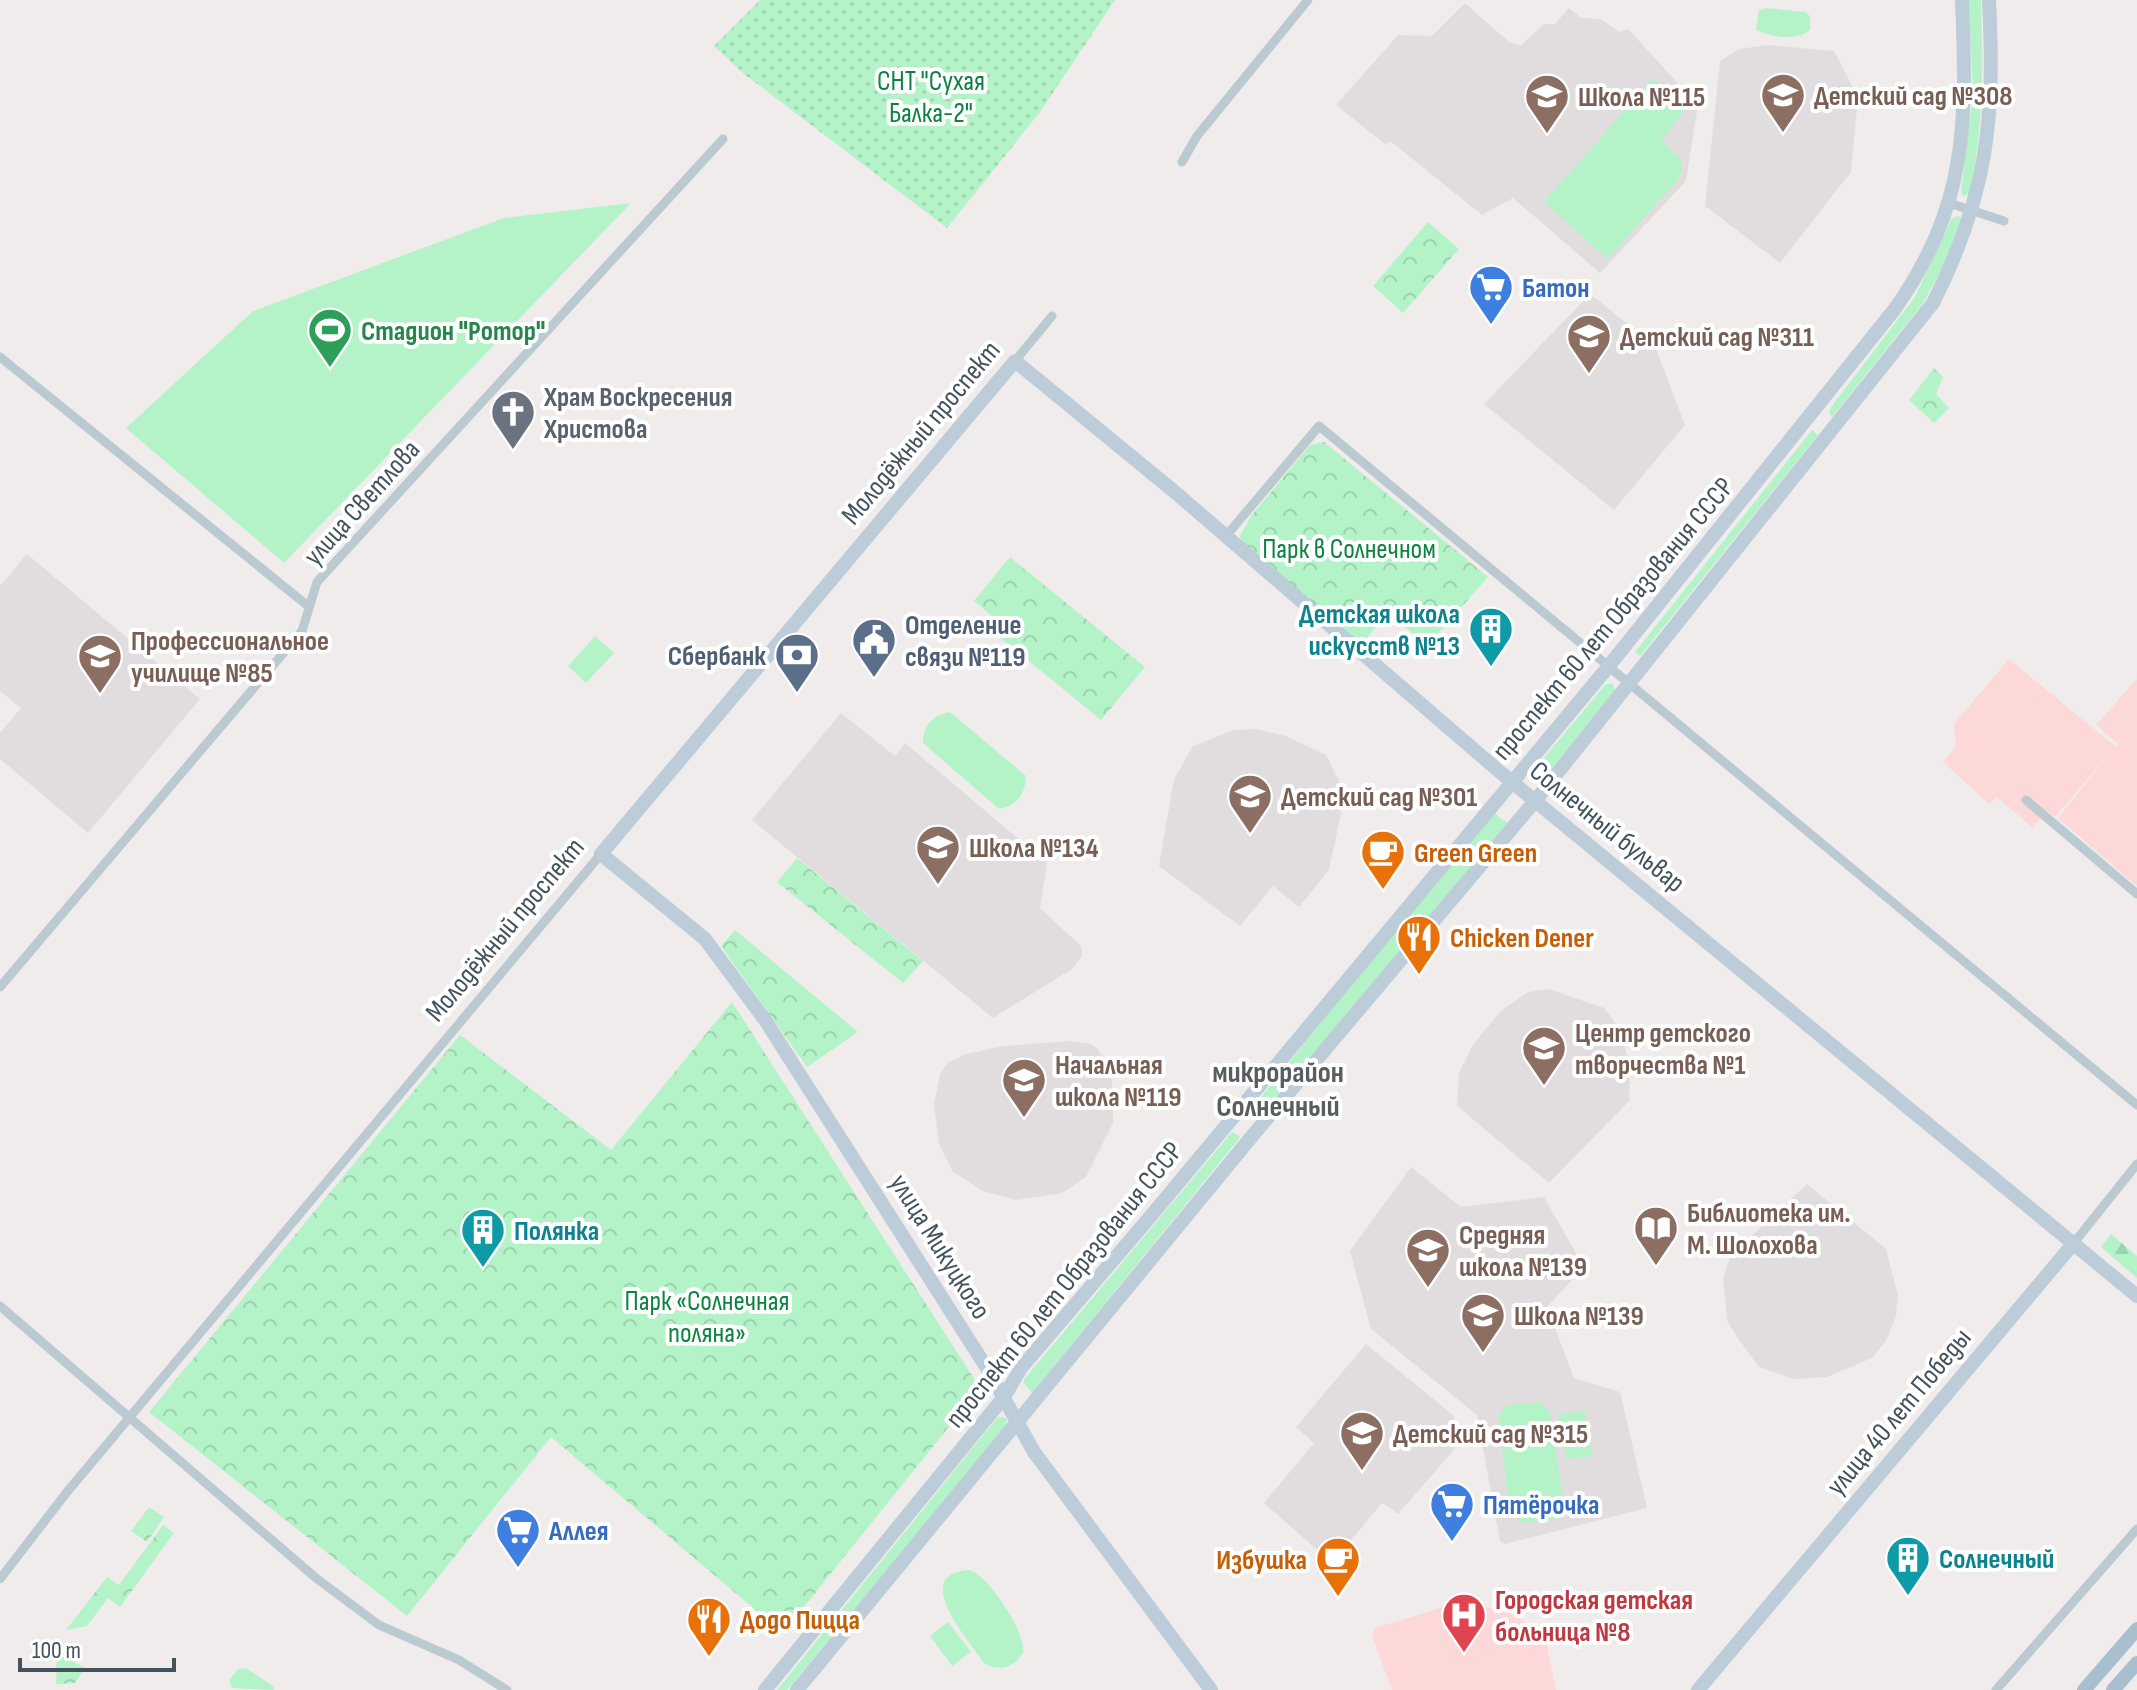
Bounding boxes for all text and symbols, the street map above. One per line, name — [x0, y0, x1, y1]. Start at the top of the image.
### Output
park label: СНТ "Сухая Балка-2" — [877, 65, 985, 130]
school or university icon: Детский сад №308 — [1759, 71, 1807, 134]
school or university icon: Школа №115 — [1523, 72, 1571, 135]
place label: Детский сад №308 — [1814, 80, 2013, 113]
place label: Школа №115 — [1578, 81, 1705, 114]
supermarket icon: Батон — [1467, 263, 1515, 326]
place label: Батон — [1522, 272, 1589, 305]
sports icon: Стадион "Ротор" — [306, 306, 354, 369]
school or university icon: Детский сад №311 — [1565, 312, 1613, 375]
place label: Стадион "Ротор" — [361, 315, 545, 348]
place label: Детский сад №311 — [1620, 321, 1814, 354]
street label: Молодёжный проспект — [835, 334, 1008, 531]
place label: Храм Воскресения Христова — [543, 381, 732, 446]
church icon: Храм Воскресения Христова — [489, 388, 537, 451]
street label: улица Светлова — [297, 433, 427, 573]
street label: проспект 60 лет Образования СССР — [1485, 471, 1741, 767]
park label: Парк в Солнечном — [1262, 533, 1436, 566]
place label: Детская школа искусств №13 — [1299, 598, 1460, 663]
building icon: Детская школа искусств №13 — [1467, 605, 1515, 668]
place label: Отделение связи №119 — [905, 609, 1026, 674]
public building icon: Отделение связи №119 — [850, 616, 898, 679]
place label: Профессиональное училище №85 — [131, 625, 329, 690]
bank icon: Сбербанк — [773, 631, 821, 694]
school or university icon: Профессиональное училище №85 — [76, 632, 124, 695]
place label: Сбербанк — [668, 640, 766, 673]
street label: Солнечный бульвар — [1523, 755, 1691, 900]
school or university icon: Детский сад №301 — [1226, 772, 1274, 835]
place label: Детский сад №301 — [1281, 781, 1477, 814]
school or university icon: Школа №134 — [914, 823, 962, 886]
cafe icon: Green Green — [1359, 828, 1407, 891]
street label: Молодёжный проспект — [419, 831, 592, 1028]
place label: Школа №134 — [969, 832, 1099, 865]
place label: Green Green — [1414, 837, 1537, 870]
restaurant icon: Chicken Dener — [1395, 913, 1443, 976]
place label: Chicken Dener — [1450, 922, 1594, 955]
place label: Центр детского творчества №1 — [1575, 1017, 1751, 1082]
school or university icon: Центр детского творчества №1 — [1520, 1024, 1568, 1087]
place label: Начальная школа №119 — [1055, 1049, 1182, 1114]
district label: микрорайон Солнечный — [1212, 1055, 1344, 1125]
school or university icon: Начальная школа №119 — [1000, 1056, 1048, 1119]
street label: проспект 60 лет Образования СССР — [939, 1135, 1190, 1435]
street label: улица Микуцкого — [882, 1168, 997, 1325]
place label: Библиотека им. М. Шолохова — [1687, 1197, 1851, 1262]
library icon: Библиотека им. М. Шолохова — [1632, 1204, 1680, 1267]
building icon: Полянка — [459, 1206, 507, 1269]
place label: Полянка — [514, 1215, 599, 1248]
place label: Средняя школа №139 — [1459, 1219, 1587, 1284]
school or university icon: Средняя школа №139 — [1404, 1226, 1452, 1289]
park label: Парк «Солнечная поляна» — [624, 1285, 790, 1350]
school or university icon: Школа №139 — [1459, 1291, 1507, 1354]
place label: Школа №139 — [1514, 1300, 1644, 1333]
street label: улица 40 лет Победы — [1820, 1322, 1979, 1502]
school or university icon: Детский сад №315 — [1338, 1409, 1386, 1472]
place label: Детский сад №315 — [1393, 1418, 1588, 1451]
supermarket icon: Пятёрочка — [1428, 1480, 1476, 1543]
place label: Пятёрочка — [1483, 1489, 1599, 1522]
supermarket icon: Аллея — [494, 1506, 542, 1569]
place label: Аллея — [548, 1515, 609, 1548]
building icon: Солнечный — [1884, 1534, 1932, 1597]
cafe icon: Избушка — [1314, 1535, 1362, 1598]
place label: Солнечный — [1939, 1543, 2054, 1576]
place label: Избушка — [1216, 1544, 1307, 1577]
place label: Городская детская больница №8 — [1495, 1584, 1693, 1649]
hospital icon: Городская детская больница №8 — [1440, 1591, 1488, 1654]
restaurant icon: Додо Пицца — [685, 1595, 733, 1658]
place label: Додо Пицца — [740, 1604, 860, 1637]
scale bar — [20, 1622, 174, 1672]
text: 100 m — [32, 1636, 81, 1665]

